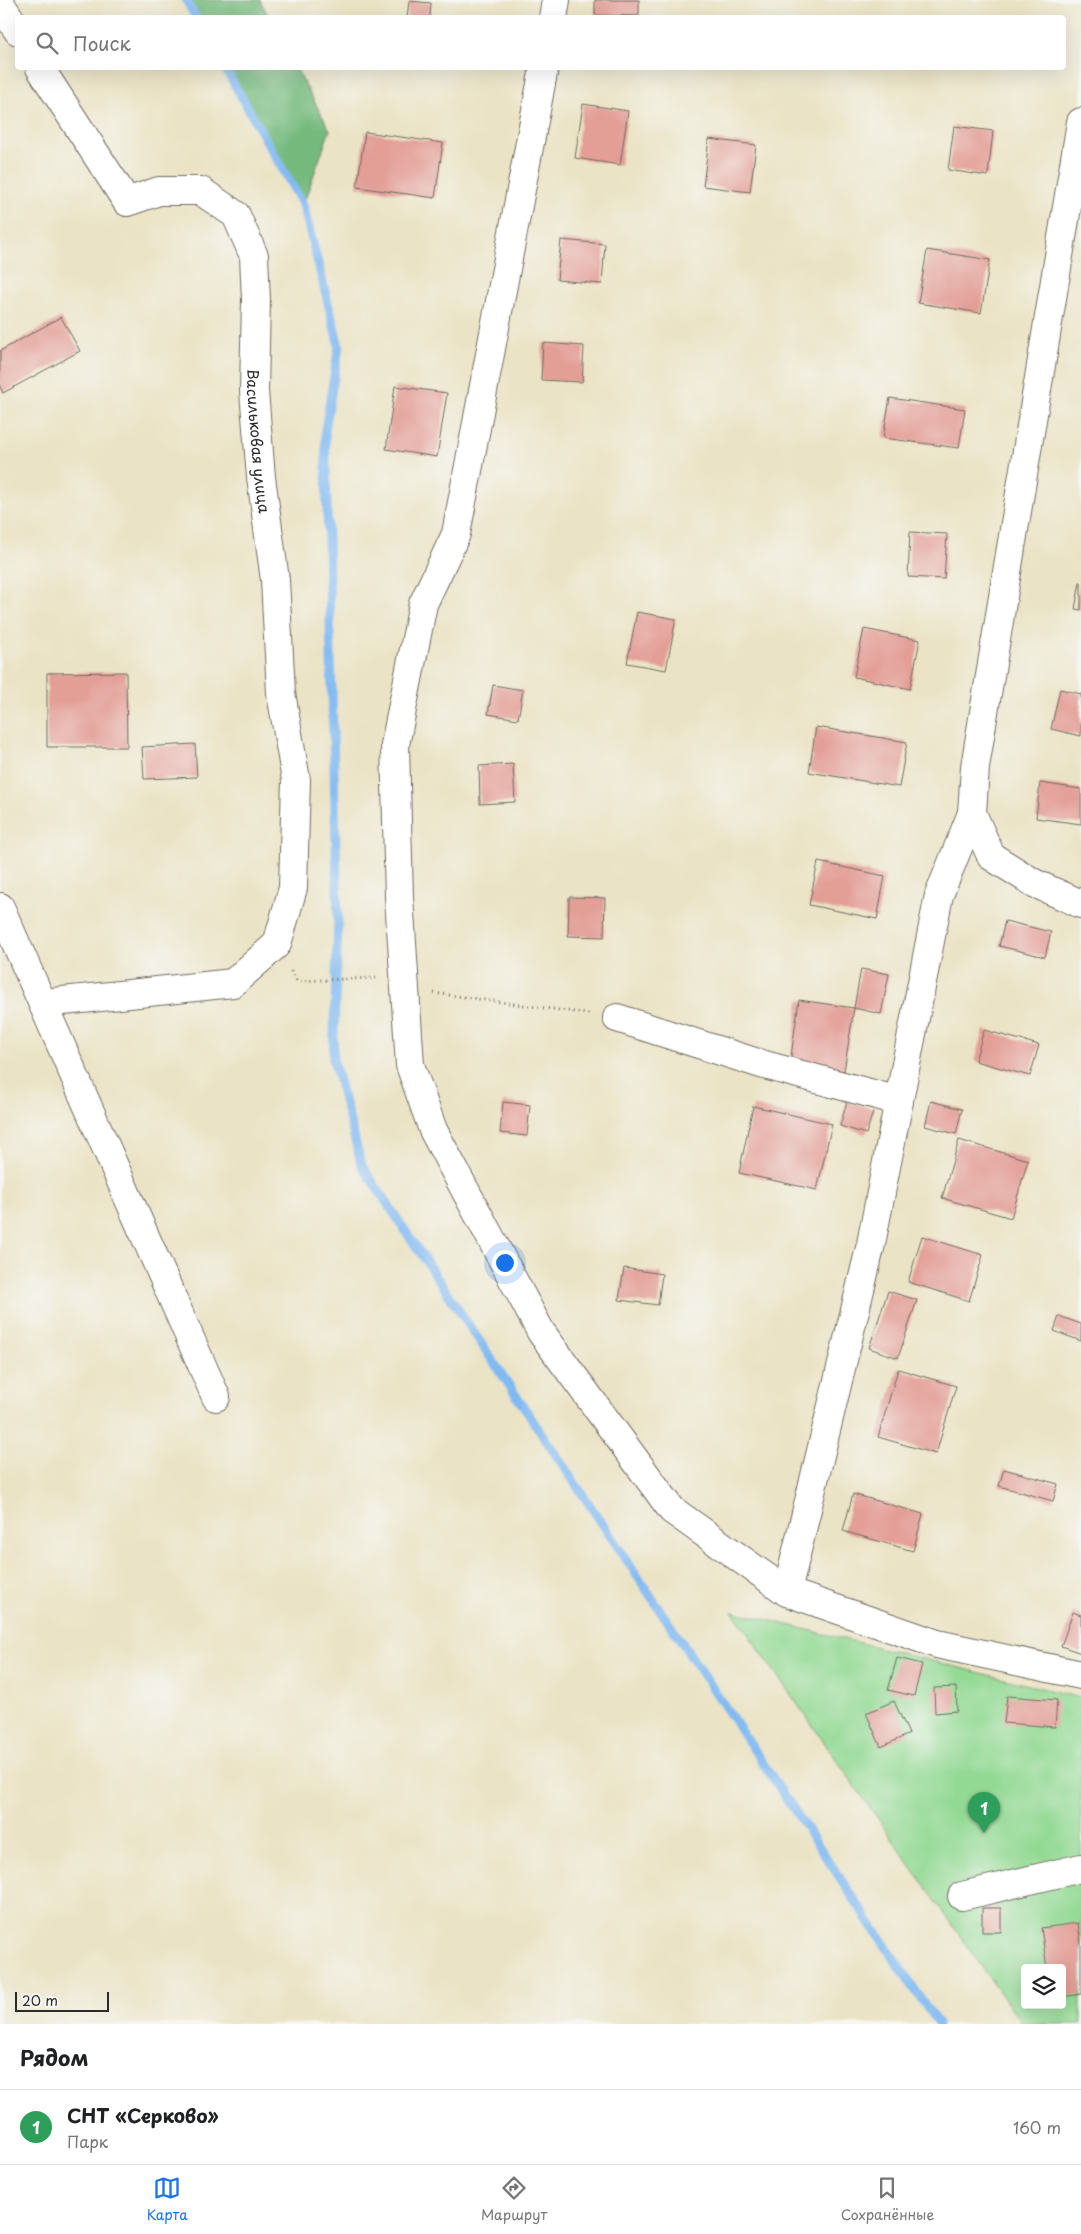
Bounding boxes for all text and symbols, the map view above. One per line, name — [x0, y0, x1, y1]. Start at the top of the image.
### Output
search box — [15, 15, 1066, 70]
icon: search — [33, 29, 61, 57]
text: Поиск — [73, 29, 131, 57]
street label: Васильковая улица — [242, 369, 277, 515]
your location — [492, 1250, 518, 1276]
pin: 1 — [968, 1792, 1000, 1833]
map controls — [1021, 1964, 1066, 2009]
button: layers — [1021, 1964, 1066, 2009]
scale bar — [15, 1989, 109, 2012]
text: 20 m — [22, 1990, 58, 2011]
text: Рядом — [20, 2041, 88, 2073]
text: СНТ «Серково» — [67, 2101, 219, 2129]
text: 1 — [32, 2115, 40, 2139]
text: 160 m — [1013, 2115, 1061, 2139]
text: Парк — [67, 2129, 108, 2153]
tab: Карта — [147, 2174, 188, 2225]
tab: Маршрут — [481, 2174, 547, 2225]
tab: Сохранённые — [841, 2174, 934, 2225]

